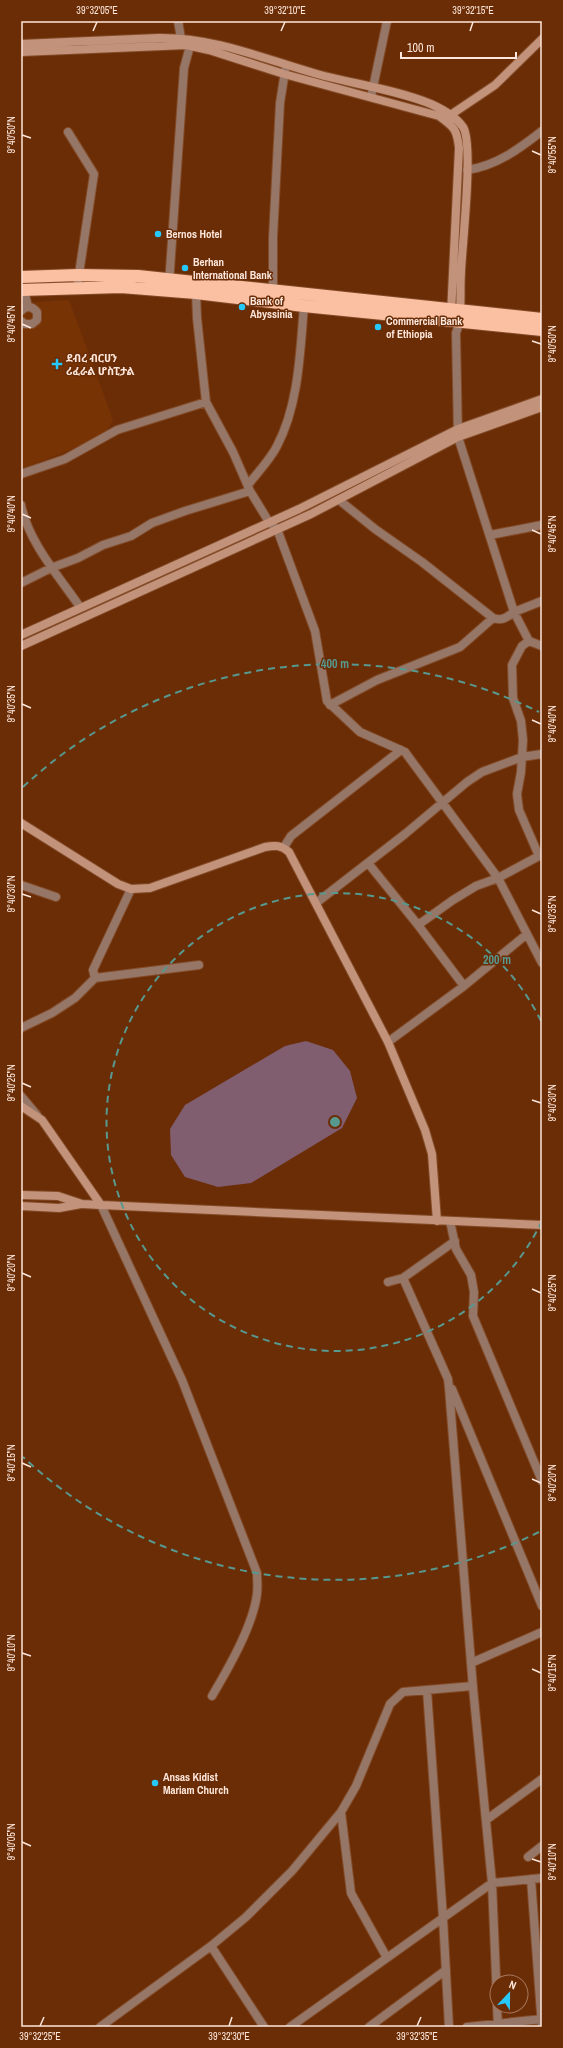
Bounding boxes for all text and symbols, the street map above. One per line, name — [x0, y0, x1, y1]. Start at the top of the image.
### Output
text: 39°32'05"E — [76, 4, 118, 17]
text: 39°32'10"E — [264, 4, 306, 17]
text: 39°32'15"E — [452, 4, 494, 17]
scale bar — [401, 34, 516, 60]
text: 100 m — [407, 40, 434, 56]
text: 9°40'50"N — [5, 116, 18, 154]
text: 9°40'55"N — [546, 136, 559, 174]
place label: Bernos Hotel — [166, 227, 222, 241]
marker: Bernos Hotel — [153, 229, 163, 239]
place label: Berhan International Bank — [193, 255, 273, 282]
marker: Berhan International Bank — [180, 263, 190, 273]
place label: Bank of Abyssinia — [250, 294, 293, 321]
marker: Bank of Abyssinia — [237, 302, 247, 312]
text: 9°40'45"N — [5, 305, 18, 343]
place label: Commercial Bank of Ethiopia — [386, 314, 463, 341]
marker: Commercial Bank of Ethiopia — [373, 322, 383, 332]
text: 9°40'50"N — [546, 325, 559, 363]
place label: ደብረ ብርሀን ሪፈራል ሆስፒታል — [66, 351, 135, 378]
marker: ደብረ ብርሀን ሪፈራል ሆስፒታል — [51, 358, 63, 370]
text: 9°40'40"N — [5, 495, 18, 533]
text: 9°40'45"N — [546, 515, 559, 553]
text: 400 m — [321, 656, 349, 672]
text: 9°40'35"N — [5, 685, 18, 723]
text: 9°40'40"N — [546, 705, 559, 743]
text: 9°40'30"N — [5, 875, 18, 913]
text: 9°40'35"N — [546, 895, 559, 933]
text: 200 m — [483, 952, 511, 968]
text: 9°40'25"N — [5, 1064, 18, 1102]
text: 9°40'30"N — [546, 1084, 559, 1122]
centre of rings — [328, 1115, 342, 1129]
text: 9°40'20"N — [5, 1254, 18, 1292]
text: 9°40'25"N — [546, 1274, 559, 1312]
text: 9°40'15"N — [5, 1444, 18, 1482]
text: 9°40'20"N — [546, 1464, 559, 1502]
text: 9°40'10"N — [5, 1634, 18, 1672]
text: 9°40'15"N — [546, 1654, 559, 1692]
place label: Ansas Kidist Mariam Church — [163, 1770, 229, 1797]
marker: Ansas Kidist Mariam Church — [150, 1778, 160, 1788]
text: 9°40'05"N — [5, 1823, 18, 1861]
text: 9°40'10"N — [546, 1843, 559, 1881]
north arrow — [489, 1974, 529, 2014]
text: N — [507, 1977, 518, 1992]
text: 39°32'25"E — [19, 2030, 61, 2043]
text: 39°32'30"E — [208, 2030, 250, 2043]
text: 39°32'35"E — [396, 2030, 438, 2043]

